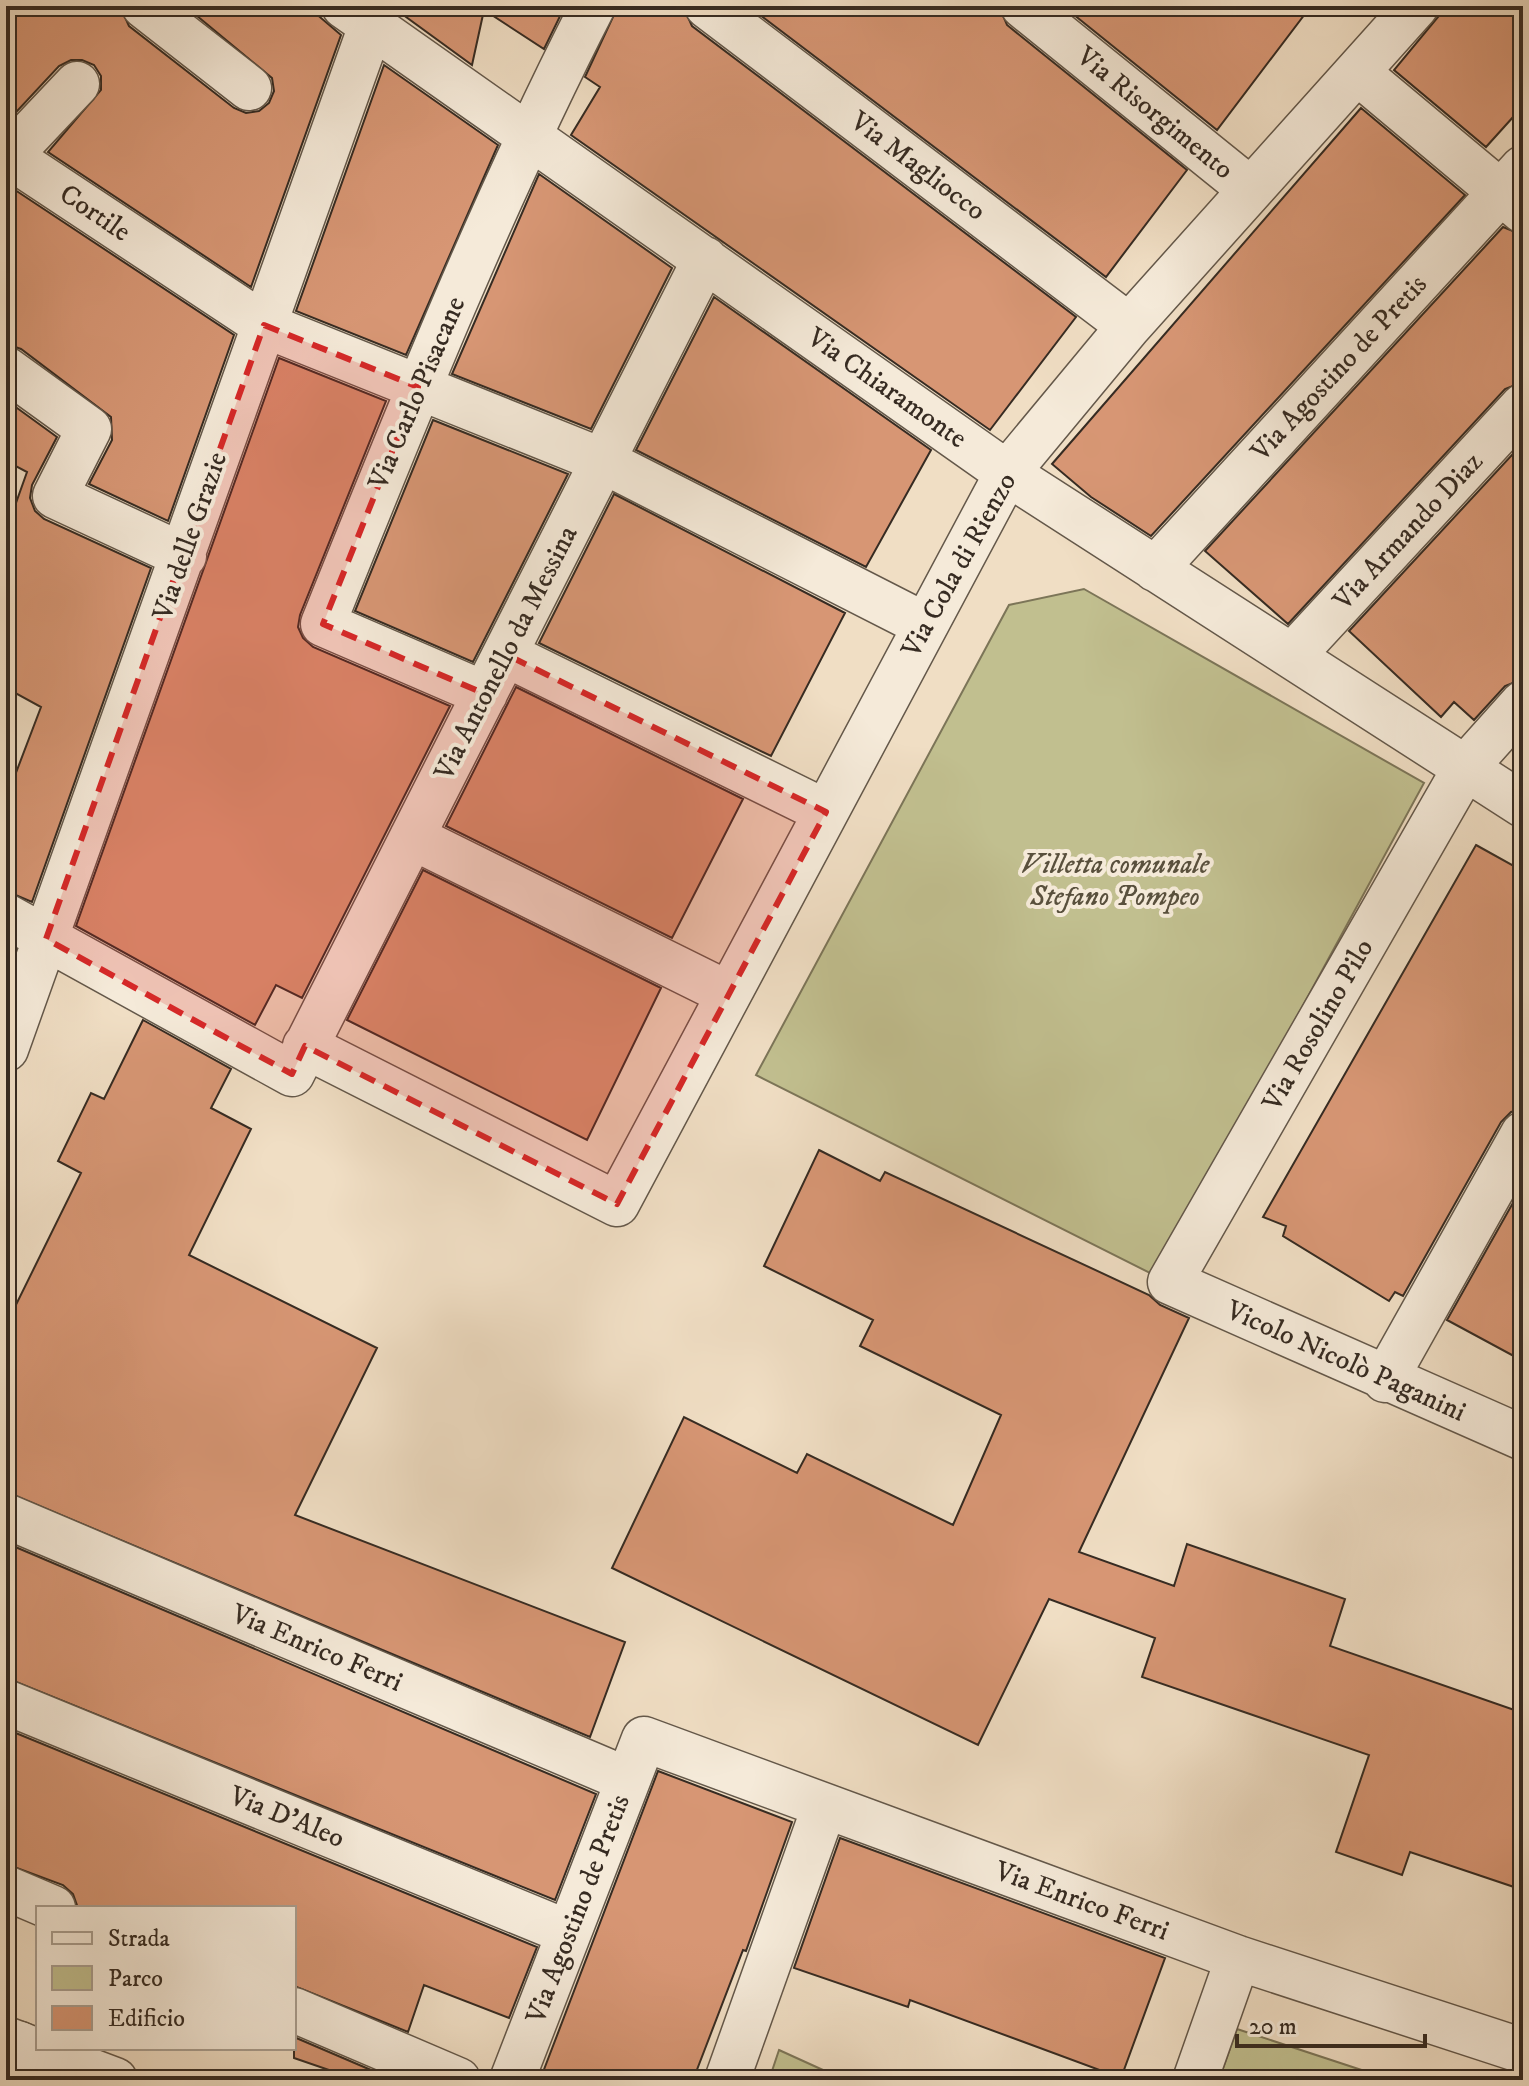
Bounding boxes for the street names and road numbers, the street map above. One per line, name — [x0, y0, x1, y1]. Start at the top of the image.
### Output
street label: Via Risorgimento — [1069, 38, 1241, 187]
street label: Via Magliocco — [842, 103, 993, 228]
street label: Cortile — [53, 176, 137, 250]
street label: Via Agostino de Pretis — [1243, 267, 1435, 469]
street label: Via Carlo Pisacane — [360, 291, 473, 496]
street label: Via Chiaramonte — [800, 319, 974, 456]
street label: Via Armando Diaz — [1325, 444, 1490, 618]
street label: Via delle Grazie — [145, 447, 235, 626]
street label: Via Cola di Rienzo — [893, 466, 1024, 664]
street label: Via Antonello da Messina — [426, 520, 585, 787]
street label: Via Rosolino Pilo — [1254, 933, 1381, 1118]
street label: Vicolo Nicolò Paganini — [1220, 1292, 1471, 1430]
street label: Via Enrico Ferri — [225, 1596, 408, 1700]
street label: Via D'Aleo — [223, 1778, 350, 1856]
street label: Via Agostino de Pretis — [518, 1789, 638, 2030]
street label: Via Enrico Ferri — [989, 1853, 1174, 1949]

